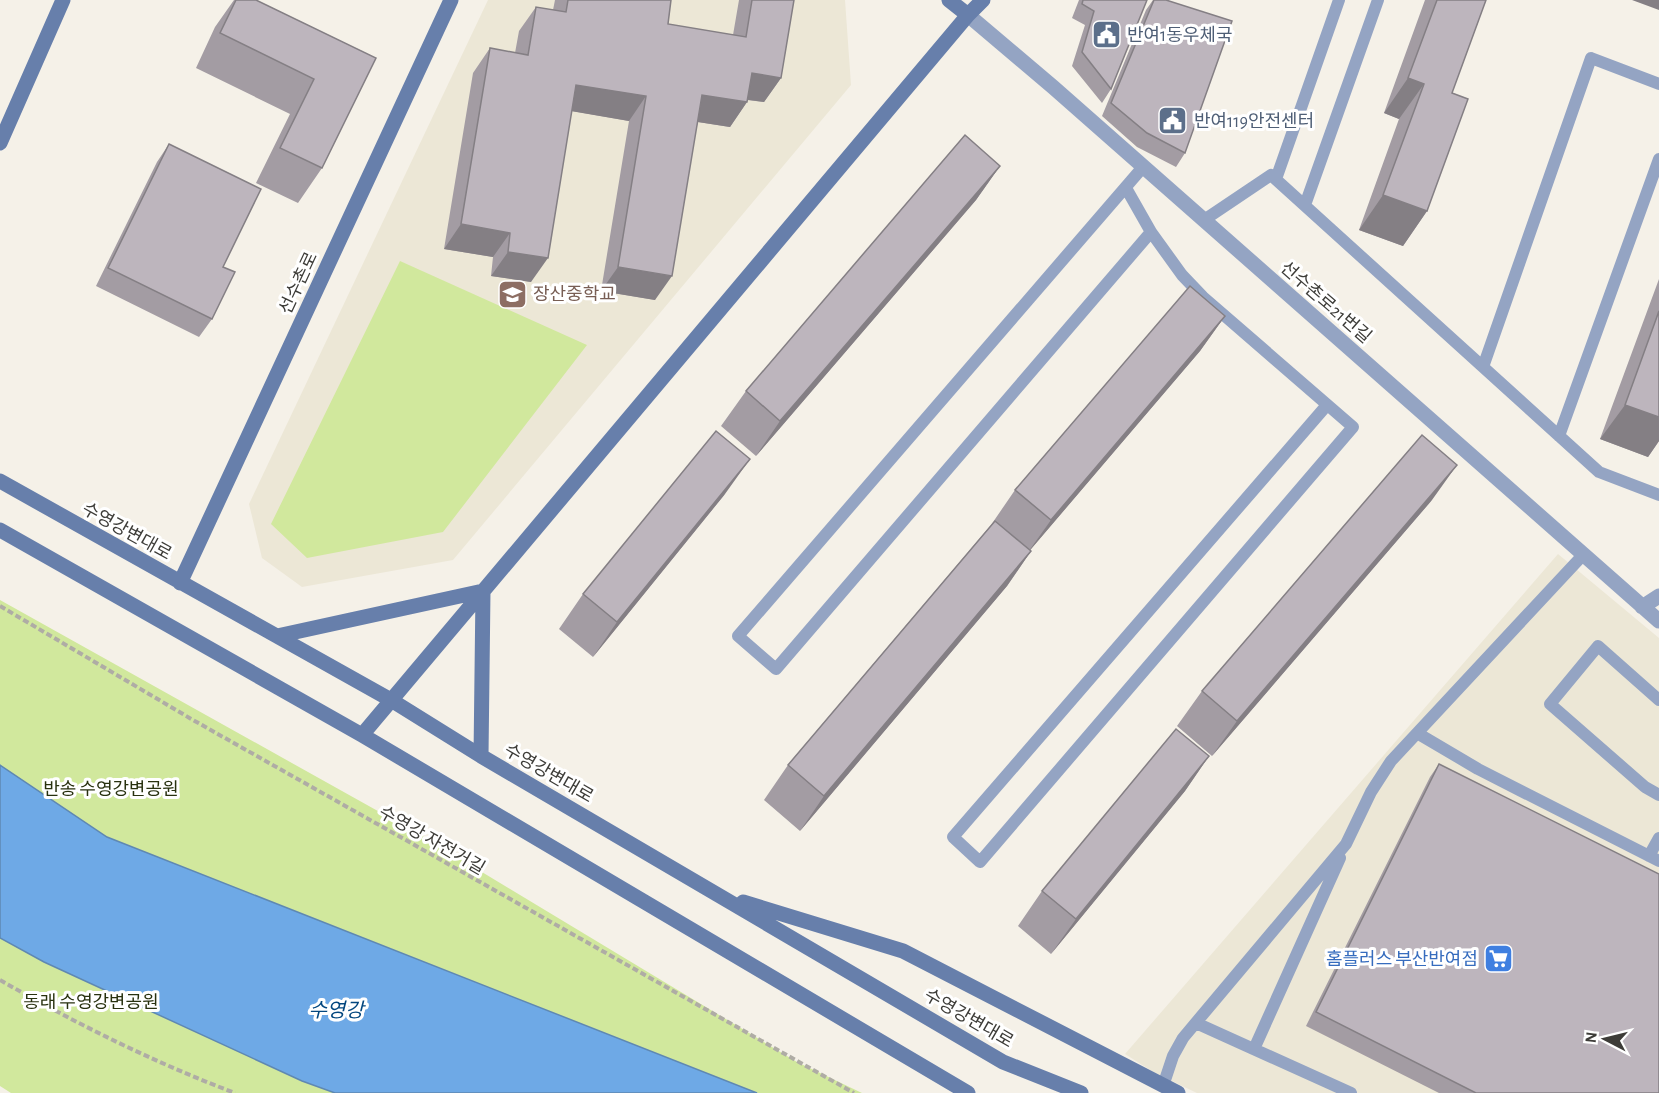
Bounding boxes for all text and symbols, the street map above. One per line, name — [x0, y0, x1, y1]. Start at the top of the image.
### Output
public building icon: 반여1동우체국 — [1090, 19, 1122, 51]
place label: 반여1동우체국 — [1127, 25, 1233, 45]
public building icon: 반여119안전센터 — [1157, 105, 1189, 137]
place label: 반여119안전센터 — [1194, 111, 1314, 131]
street label: 선수촌로 — [276, 249, 321, 317]
street label: 선수촌로21번길 — [1277, 258, 1375, 347]
school or university icon: 장산중학교 — [496, 278, 528, 310]
place label: 장산중학교 — [533, 284, 616, 304]
street label: 수영강변대로 — [79, 498, 175, 564]
street label: 수영강변대로 — [501, 739, 597, 807]
park label: 반송 수영강변공원 — [43, 779, 179, 799]
street label: 수영강 자전거길 — [376, 802, 488, 878]
supermarket icon: 홈플러스 부산반여점 — [1483, 943, 1515, 975]
place label: 홈플러스 부산반여점 — [1326, 949, 1478, 969]
street label: 수영강변대로 — [921, 984, 1017, 1052]
park label: 동래 수영강변공원 — [23, 992, 159, 1012]
water label: 수영강 — [308, 1000, 366, 1021]
north arrow — [1575, 1009, 1635, 1069]
text: N — [1582, 1031, 1600, 1044]

